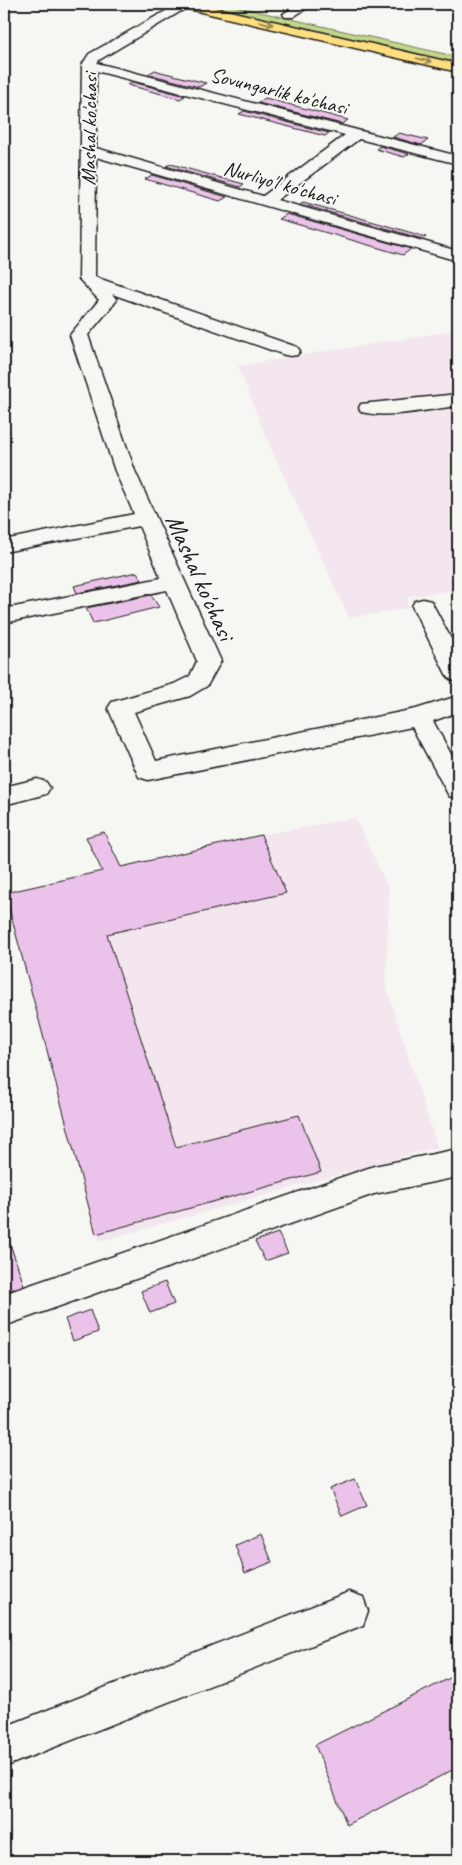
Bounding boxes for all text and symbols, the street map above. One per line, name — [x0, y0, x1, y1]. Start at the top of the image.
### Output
one-way arrow — [257, 19, 273, 28]
one-way arrow — [416, 56, 432, 65]
street label: Sovungarlik ko'chasi — [208, 61, 353, 121]
street label: Mashal ko'chasi — [75, 69, 103, 186]
street label: Nurliyo'l ko'chasi — [221, 155, 342, 212]
street label: Mashal ko'chasi — [158, 510, 243, 648]

